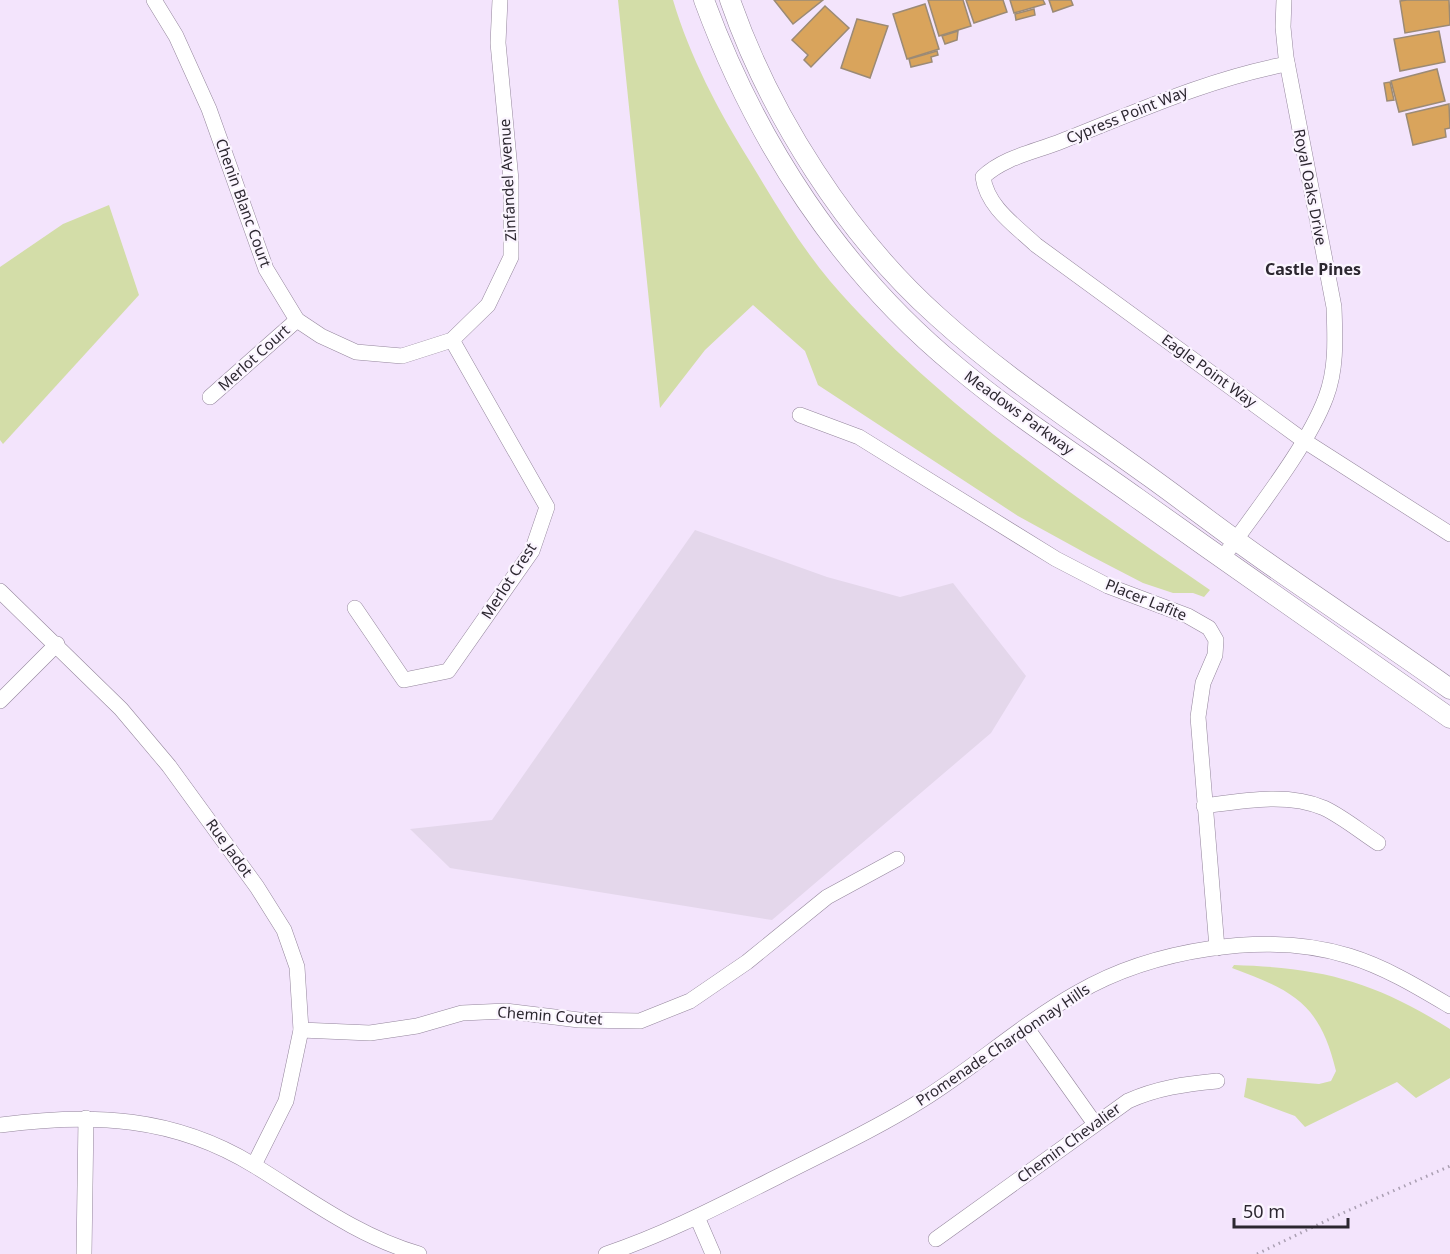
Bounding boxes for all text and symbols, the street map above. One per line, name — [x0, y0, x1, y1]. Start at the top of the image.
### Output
street label: Cypress Point Way — [1063, 80, 1191, 148]
street label: Zinfandel Avenue — [494, 118, 520, 242]
street label: Royal Oaks Drive — [1290, 127, 1332, 247]
street label: Chenin Blanc Court — [211, 136, 277, 270]
district label: Castle Pines — [1265, 258, 1361, 280]
street label: Merlot Court — [213, 319, 294, 395]
street label: Eagle Point Way — [1158, 329, 1261, 412]
street label: Meadows Parkway — [961, 366, 1079, 459]
street label: Merlot Crest — [476, 538, 541, 622]
street label: Placer Lafite — [1103, 574, 1190, 625]
street label: Rue Jadot — [202, 814, 258, 881]
street label: Promenade Chardonnay Hills — [912, 978, 1093, 1110]
street label: Chemin Coutet — [497, 1001, 604, 1029]
street label: Chemin Chevalier — [1013, 1098, 1124, 1187]
scale bar — [1234, 1191, 1348, 1229]
text: 50 m — [1243, 1199, 1285, 1223]

